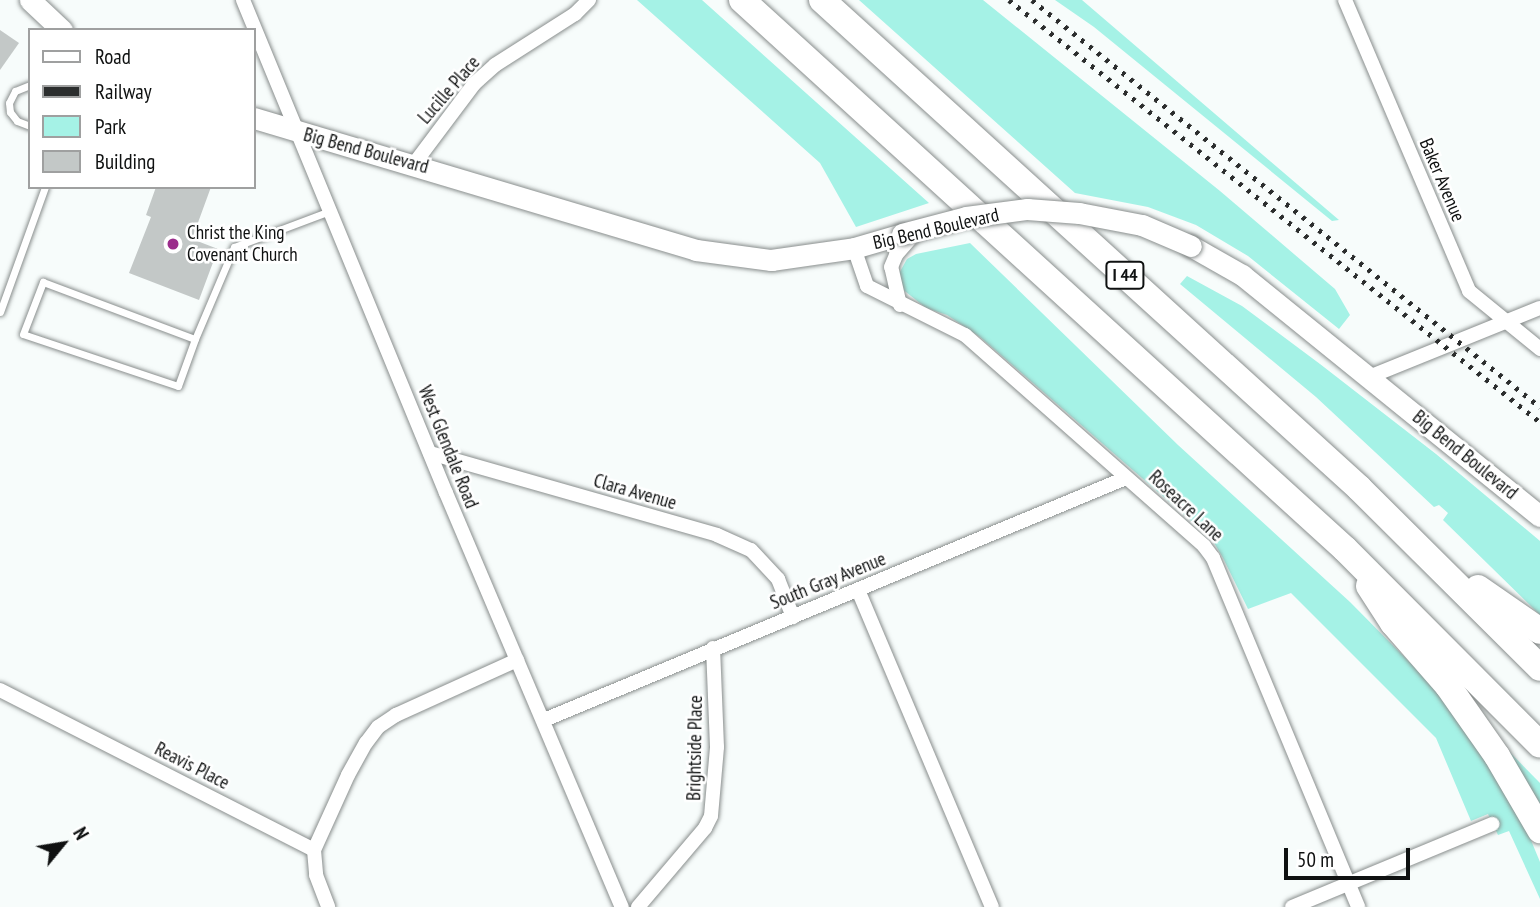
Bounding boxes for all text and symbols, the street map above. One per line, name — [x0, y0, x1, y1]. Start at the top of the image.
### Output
legend — [28, 28, 256, 189]
text: Road — [95, 43, 131, 70]
street label: Lucille Place — [413, 51, 485, 129]
text: Railway — [95, 78, 152, 105]
text: Park — [95, 113, 126, 140]
street label: Big Bend Boulevard — [301, 123, 431, 179]
street label: Baker Avenue — [1414, 135, 1470, 225]
text: Building — [95, 148, 155, 175]
street label: Big Bend Boulevard — [871, 203, 1001, 255]
place label: Christ the King Covenant Church — [187, 222, 298, 266]
marker: Christ the King Covenant Church — [165, 236, 181, 252]
road number: I 44 — [1104, 260, 1146, 290]
street label: West Glendale Road — [413, 382, 483, 512]
street label: Big Bend Boulevard — [1408, 406, 1522, 504]
street label: Roseacre Lane — [1144, 466, 1228, 546]
street label: Clara Avenue — [591, 469, 679, 515]
street label: South Gray Avenue — [766, 547, 890, 615]
street label: Brightside Place — [683, 695, 707, 801]
street label: Reavis Place — [151, 738, 233, 794]
north arrow — [28, 809, 98, 879]
text: N — [68, 823, 94, 844]
scale bar — [1288, 834, 1414, 878]
text: 50 m — [1297, 846, 1334, 873]

